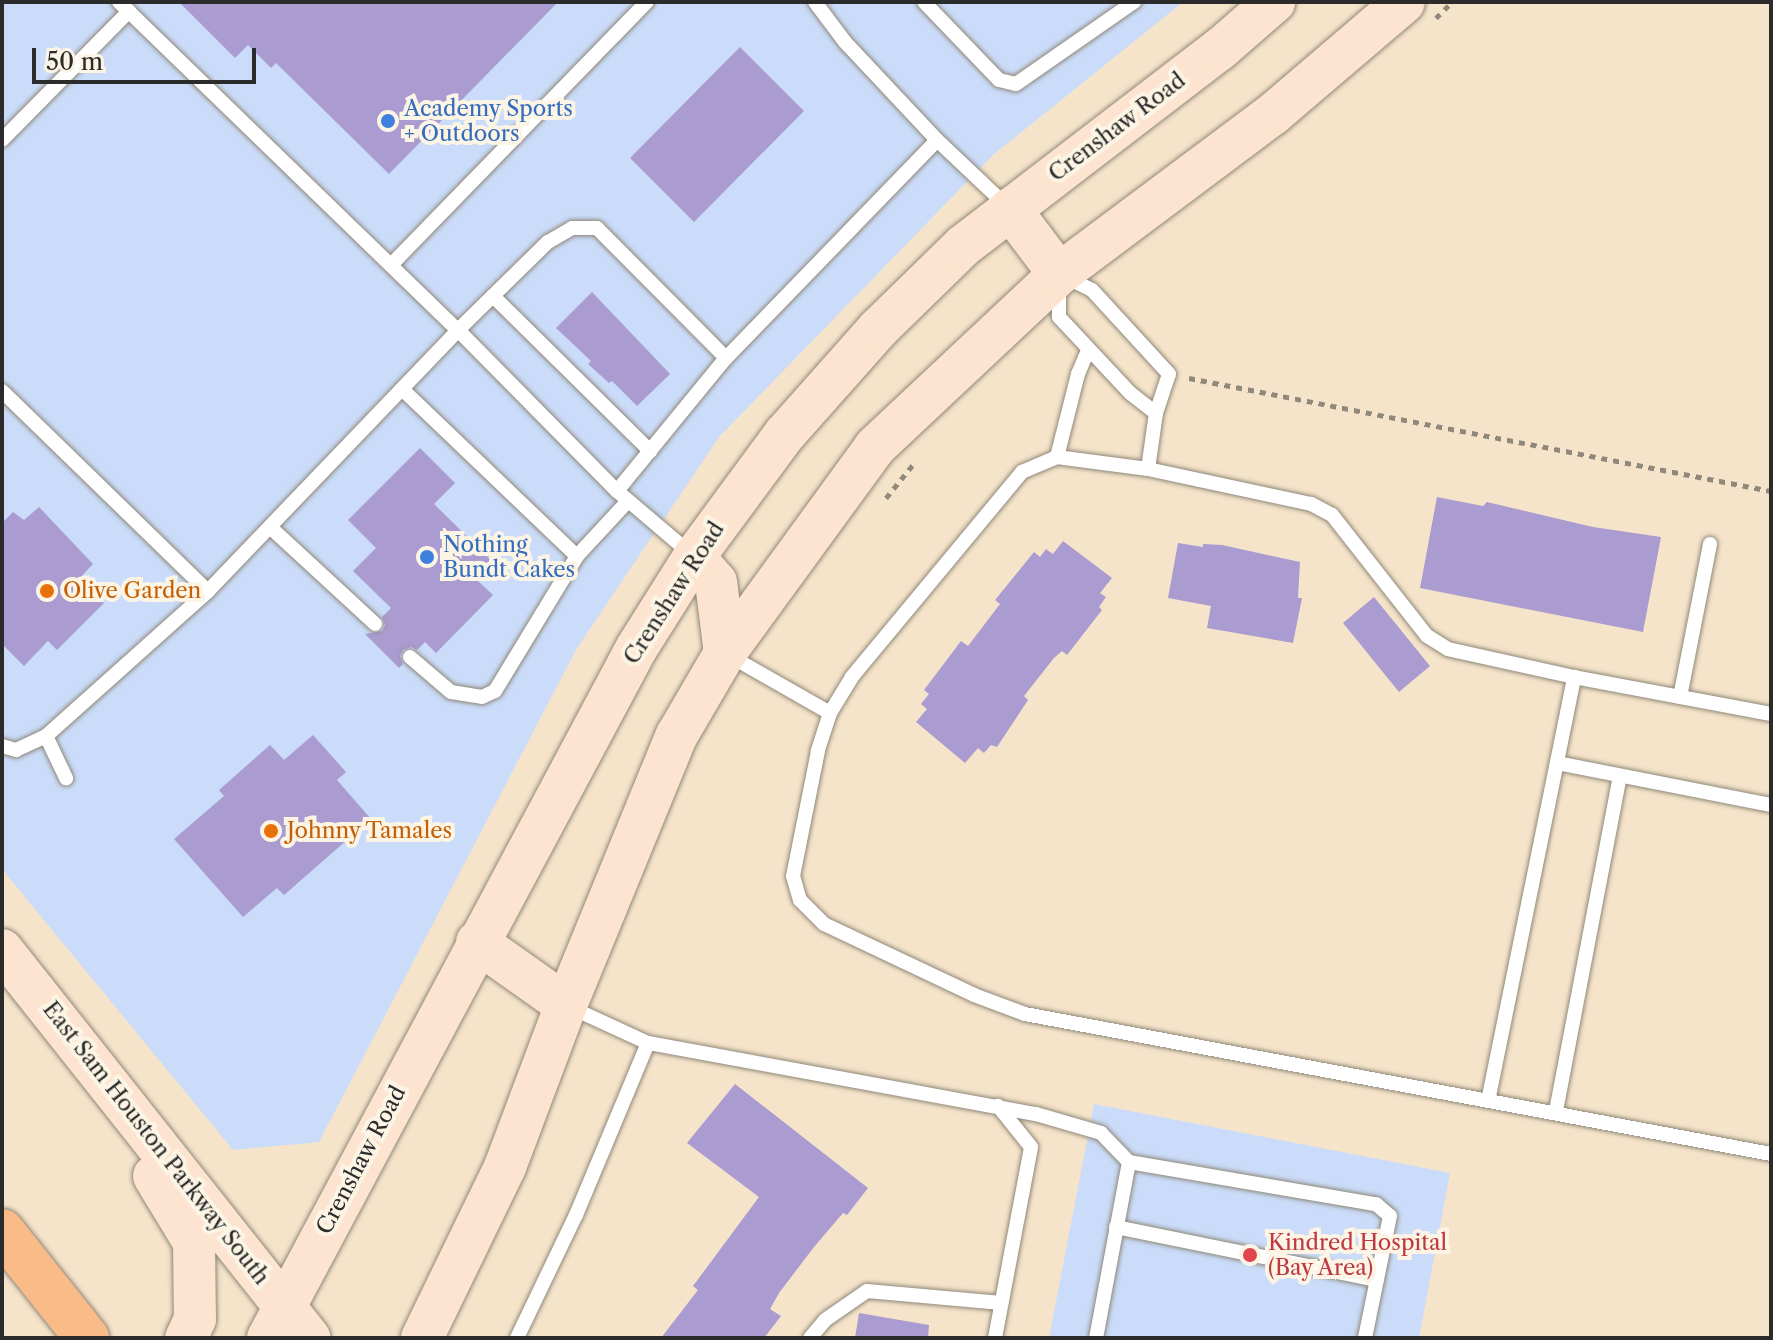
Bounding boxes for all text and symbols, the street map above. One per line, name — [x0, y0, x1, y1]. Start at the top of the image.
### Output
scale bar — [36, 32, 260, 82]
text: 50 m — [46, 47, 103, 76]
street label: Crenshaw Road — [1043, 67, 1191, 187]
place label: Academy Sports + Outdoors — [404, 95, 574, 146]
marker: Academy Sports + Outdoors — [379, 112, 397, 130]
street label: Crenshaw Road — [618, 517, 730, 669]
place label: Nothing Bundt Cakes — [443, 531, 575, 582]
marker: Nothing Bundt Cakes — [418, 548, 436, 566]
place label: Olive Garden — [63, 578, 201, 604]
marker: Olive Garden — [38, 582, 56, 600]
place label: Johnny Tamales — [287, 818, 453, 844]
marker: Johnny Tamales — [262, 822, 280, 840]
street label: East Sam Houston Parkway South — [37, 996, 275, 1290]
street label: Crenshaw Road — [311, 1081, 411, 1239]
place label: Kindred Hospital (Bay Area) — [1268, 1229, 1447, 1280]
marker: Kindred Hospital (Bay Area) — [1239, 1244, 1261, 1266]

